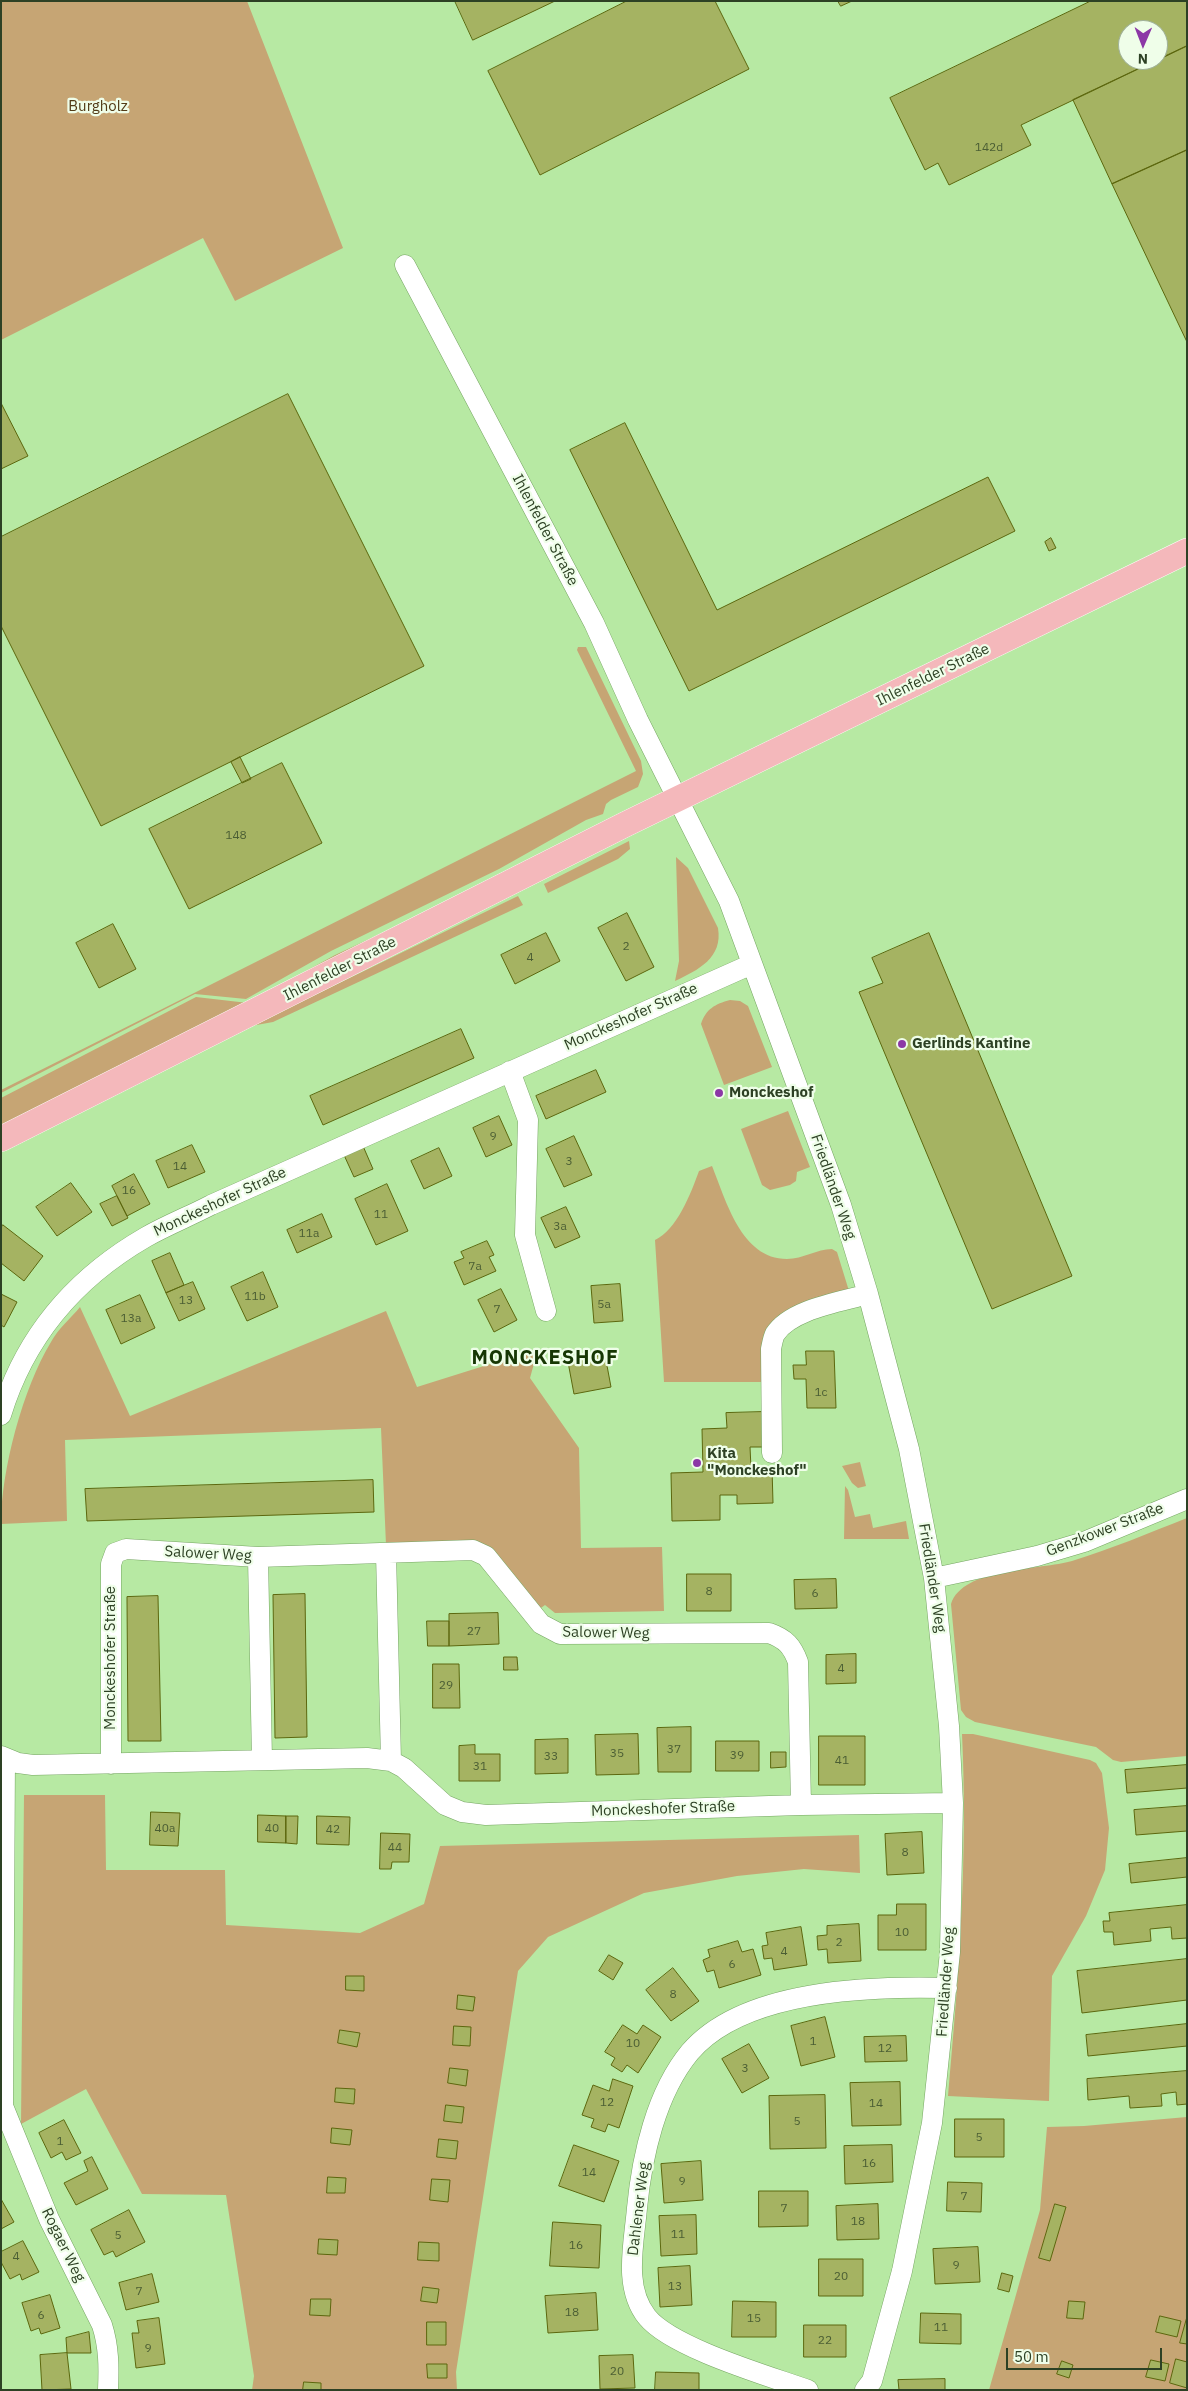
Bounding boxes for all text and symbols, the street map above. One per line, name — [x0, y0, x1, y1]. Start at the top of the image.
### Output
north arrow — [1118, 20, 1168, 70]
text: N — [1138, 50, 1148, 68]
park label: Burgholz — [68, 98, 128, 116]
house number: 142d — [975, 141, 1003, 155]
street label: Ihlenfelder Straße — [508, 471, 582, 589]
street label: Ihlenfelder Straße — [873, 640, 993, 710]
house number: 148 — [225, 829, 247, 843]
street label: Ihlenfelder Straße — [281, 933, 399, 1005]
house number: 2 — [622, 940, 630, 954]
house number: 4 — [526, 951, 534, 965]
street label: Monckeshofer Straße — [562, 979, 700, 1055]
place label: Gerlinds Kantine — [912, 1035, 1030, 1053]
marker: Gerlinds Kantine — [896, 1038, 908, 1050]
place label: Monckeshof — [729, 1084, 813, 1102]
marker: Monckeshof — [713, 1087, 725, 1099]
house number: 9 — [489, 1130, 497, 1144]
street label: Friedländer Weg — [807, 1132, 859, 1242]
house number: 3 — [565, 1155, 573, 1169]
house number: 14 — [173, 1160, 187, 1174]
street label: Monckeshofer Straße — [151, 1163, 289, 1241]
house number: 16 — [122, 1184, 136, 1198]
house number: 11 — [374, 1208, 388, 1222]
house number: 3a — [553, 1220, 567, 1234]
house number: 11a — [299, 1227, 319, 1241]
house number: 7a — [468, 1260, 482, 1274]
house number: 11b — [244, 1290, 266, 1304]
house number: 13 — [179, 1294, 193, 1308]
house number: 5a — [597, 1298, 611, 1312]
house number: 7 — [493, 1303, 501, 1317]
house number: 13a — [121, 1312, 141, 1326]
district label: MONCKESHOF — [470, 1346, 620, 1370]
house number: 1c — [814, 1386, 828, 1400]
place label: Kita "Monckeshof" — [707, 1445, 807, 1480]
marker: Kita "Monckeshof" — [691, 1457, 703, 1469]
street label: Genzkower Straße — [1044, 1499, 1166, 1561]
street label: Friedländer Weg — [914, 1522, 950, 1634]
street label: Salower Weg — [164, 1543, 252, 1565]
house number: 8 — [705, 1585, 713, 1599]
street label: Monckeshofer Straße — [102, 1586, 120, 1730]
house number: 6 — [811, 1587, 819, 1601]
street label: Salower Weg — [562, 1623, 650, 1643]
house number: 27 — [467, 1625, 481, 1639]
house number: 4 — [837, 1662, 845, 1676]
house number: 29 — [439, 1679, 453, 1693]
house number: 37 — [667, 1743, 681, 1757]
house number: 35 — [610, 1747, 624, 1761]
house number: 39 — [730, 1749, 744, 1763]
house number: 33 — [544, 1750, 558, 1764]
house number: 41 — [835, 1754, 849, 1768]
house number: 31 — [473, 1760, 487, 1774]
street label: Monckeshofer Straße — [591, 1797, 735, 1821]
house number: 40a — [155, 1822, 175, 1836]
house number: 40 — [265, 1822, 279, 1836]
house number: 42 — [326, 1823, 340, 1837]
house number: 44 — [388, 1841, 402, 1855]
house number: 8 — [901, 1846, 909, 1860]
house number: 10 — [895, 1926, 909, 1940]
street label: Friedländer Weg — [933, 1926, 959, 2038]
house number: 2 — [835, 1936, 843, 1950]
house number: 4 — [780, 1945, 788, 1959]
house number: 6 — [728, 1958, 736, 1972]
house number: 8 — [669, 1988, 677, 2002]
house number: 1 — [809, 2035, 817, 2049]
house number: 10 — [626, 2037, 640, 2051]
house number: 12 — [878, 2042, 892, 2056]
house number: 3 — [741, 2062, 749, 2076]
house number: 12 — [600, 2096, 614, 2110]
house number: 14 — [869, 2097, 883, 2111]
house number: 5 — [793, 2115, 801, 2129]
house number: 5 — [975, 2131, 983, 2145]
house number: 1 — [56, 2135, 64, 2149]
house number: 16 — [862, 2157, 876, 2171]
street label: Dahlener Weg — [624, 2161, 654, 2257]
house number: 14 — [582, 2166, 596, 2180]
house number: 9 — [678, 2175, 686, 2189]
house number: 7 — [960, 2190, 968, 2204]
house number: 7 — [780, 2202, 788, 2216]
street label: Rogaer Weg — [37, 2205, 89, 2285]
house number: 18 — [851, 2215, 865, 2229]
house number: 11 — [671, 2228, 685, 2242]
house number: 5 — [114, 2229, 122, 2243]
house number: 16 — [569, 2239, 583, 2253]
house number: 4 — [12, 2250, 20, 2264]
house number: 9 — [952, 2259, 960, 2273]
house number: 20 — [834, 2270, 848, 2284]
house number: 13 — [668, 2280, 682, 2294]
house number: 7 — [135, 2285, 143, 2299]
house number: 18 — [565, 2306, 579, 2320]
house number: 6 — [37, 2309, 45, 2323]
house number: 15 — [747, 2312, 761, 2326]
house number: 11 — [934, 2321, 948, 2335]
house number: 22 — [818, 2334, 832, 2348]
scale bar — [1008, 2338, 1164, 2370]
house number: 9 — [144, 2342, 152, 2356]
text: 50 m — [1014, 2347, 1049, 2366]
house number: 20 — [610, 2365, 624, 2379]

